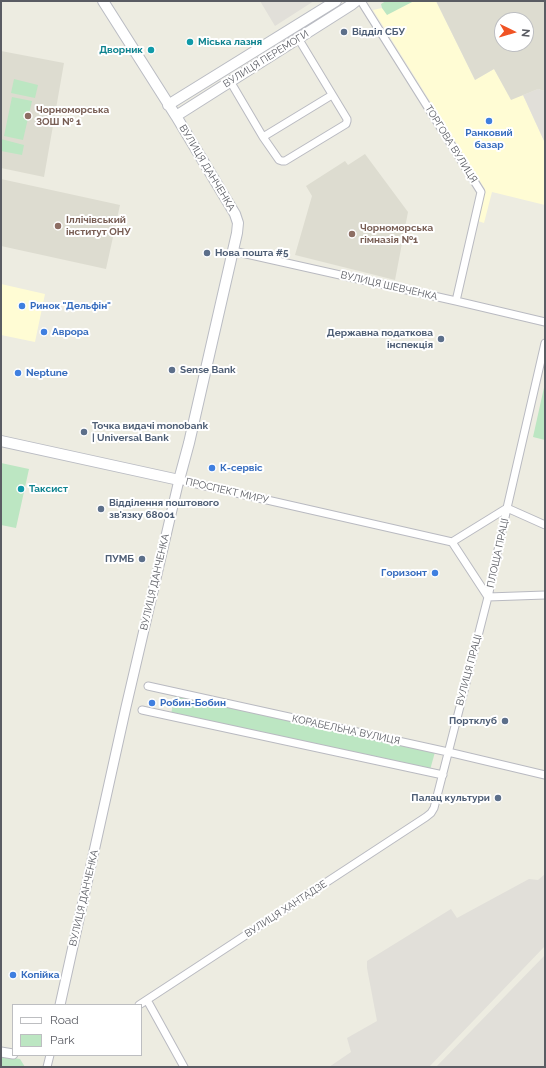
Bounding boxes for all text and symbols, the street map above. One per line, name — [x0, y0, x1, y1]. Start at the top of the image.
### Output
north arrow — [494, 12, 534, 52]
place label: Відділ СБУ — [352, 26, 405, 38]
marker: Відділ СБУ — [339, 27, 349, 37]
street label: ВУЛИЦЯ ПЕРЕМОГИ — [221, 28, 311, 90]
text: N — [519, 28, 532, 38]
place label: Міська лазня — [198, 36, 262, 48]
marker: Міська лазня — [185, 37, 195, 47]
place label: Дворник — [99, 44, 143, 56]
marker: Дворник — [146, 45, 156, 55]
street label: ТОРГОВА ВУЛИЦЯ — [422, 103, 480, 185]
place label: Чорноморська ЗОШ № 1 — [36, 104, 109, 128]
marker: Чорноморська ЗОШ № 1 — [23, 111, 33, 121]
marker: Ранковий базар — [484, 116, 494, 126]
street label: ВУЛИЦЯ ДАНЧЕНКА — [176, 123, 238, 213]
place label: Ранковий базар — [465, 127, 513, 150]
place label: Іллічівський інститут ОНУ — [66, 214, 131, 238]
marker: Іллічівський інститут ОНУ — [53, 221, 63, 231]
place label: Чорноморська гімназія №1 — [360, 222, 433, 246]
marker: Чорноморська гімназія №1 — [347, 229, 357, 239]
place label: Нова пошта #5 — [215, 247, 289, 259]
marker: Нова пошта #5 — [202, 248, 212, 258]
street label: ВУЛИЦЯ ШЕВЧЕНКА — [339, 269, 439, 303]
place label: Ринок "Дельфін" — [30, 300, 111, 312]
marker: Ринок "Дельфін" — [17, 301, 27, 311]
place label: Аврора — [52, 326, 89, 338]
marker: Аврора — [39, 327, 49, 337]
place label: Державна податкова інспекція — [327, 327, 433, 350]
marker: Державна податкова інспекція — [436, 334, 446, 344]
place label: Sense Bank — [180, 364, 236, 376]
marker: Sense Bank — [167, 365, 177, 375]
place label: Neptune — [26, 367, 68, 379]
marker: Neptune — [13, 368, 23, 378]
place label: Точка видачі monobank | Universal Bank — [92, 420, 208, 444]
marker: Точка видачі monobank | Universal Bank — [79, 427, 89, 437]
place label: К-сервіс — [220, 462, 263, 474]
marker: К-сервіс — [207, 463, 217, 473]
street label: ПРОСПЕКТ МИРУ — [184, 476, 270, 506]
place label: Таксист — [29, 483, 68, 495]
marker: Таксист — [16, 484, 26, 494]
place label: Відділення поштового зв'язку 68001 — [109, 497, 219, 520]
marker: Відділення поштового зв'язку 68001 — [96, 504, 106, 514]
street label: ПЛОЩА ПРАЦІ — [485, 517, 511, 589]
street label: ВУЛИЦЯ ДАНЧЕНКА — [138, 533, 172, 631]
place label: ПУМБ — [105, 553, 134, 565]
marker: ПУМБ — [137, 554, 147, 564]
place label: Горизонт — [381, 567, 427, 579]
marker: Горизонт — [430, 568, 440, 578]
street label: ВУЛИЦЯ ПРАЦІ — [454, 633, 484, 707]
place label: Робин-Бобин — [160, 697, 226, 709]
marker: Робин-Бобин — [147, 698, 157, 708]
street label: КОРАБЕЛЬНА ВУЛИЦЯ — [291, 713, 401, 747]
place label: Портклуб — [449, 715, 497, 727]
marker: Портклуб — [500, 716, 510, 726]
place label: Палац культури — [411, 792, 490, 804]
marker: Палац культури — [493, 793, 503, 803]
street label: ВУЛИЦЯ ДАНЧЕНКА — [67, 849, 101, 947]
street label: ВУЛИЦЯ ХАНТАДЗЕ — [243, 878, 329, 940]
place label: Копійка — [21, 969, 60, 981]
marker: Копійка — [8, 970, 18, 980]
legend — [12, 1004, 142, 1056]
text: Road — [50, 1013, 79, 1027]
text: Park — [50, 1033, 75, 1047]

